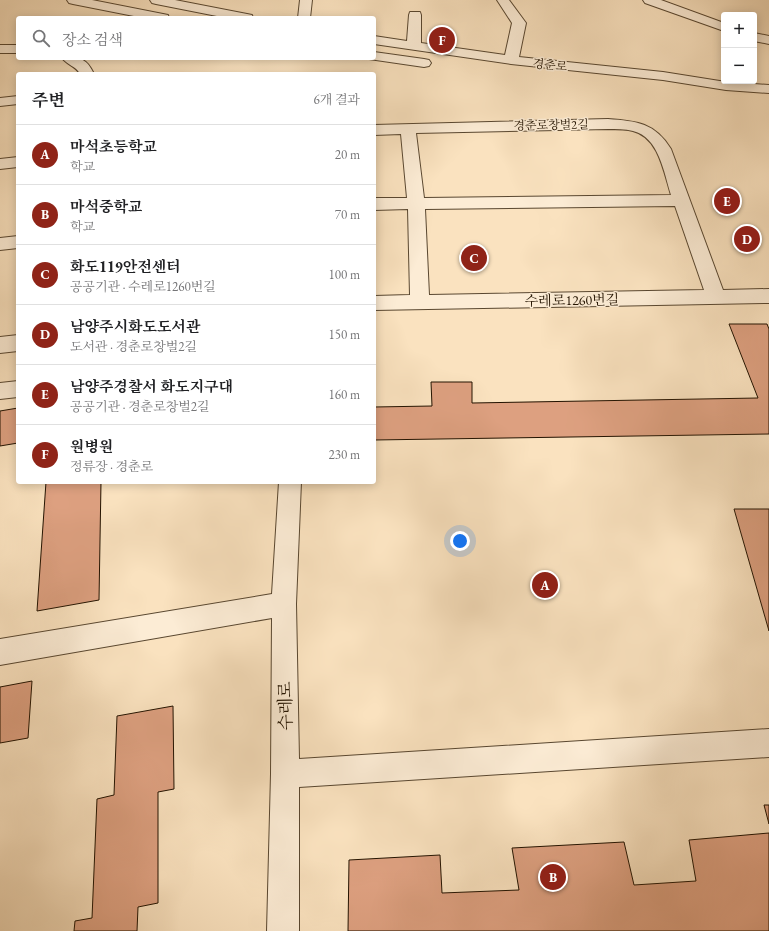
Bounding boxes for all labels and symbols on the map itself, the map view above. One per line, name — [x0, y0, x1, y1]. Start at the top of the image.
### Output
pin: F — [429, 25, 455, 55]
street label: 경춘로 — [532, 55, 569, 75]
street label: 경춘로창벌2길 — [513, 116, 589, 134]
pin: E — [714, 186, 740, 216]
pin: D — [734, 224, 760, 254]
pin: C — [461, 243, 487, 273]
street label: 수레로1260번길 — [525, 290, 619, 310]
your location — [450, 531, 470, 551]
pin: A — [532, 570, 558, 600]
street label: 수레로 — [274, 681, 296, 731]
pin: B — [540, 862, 566, 892]

